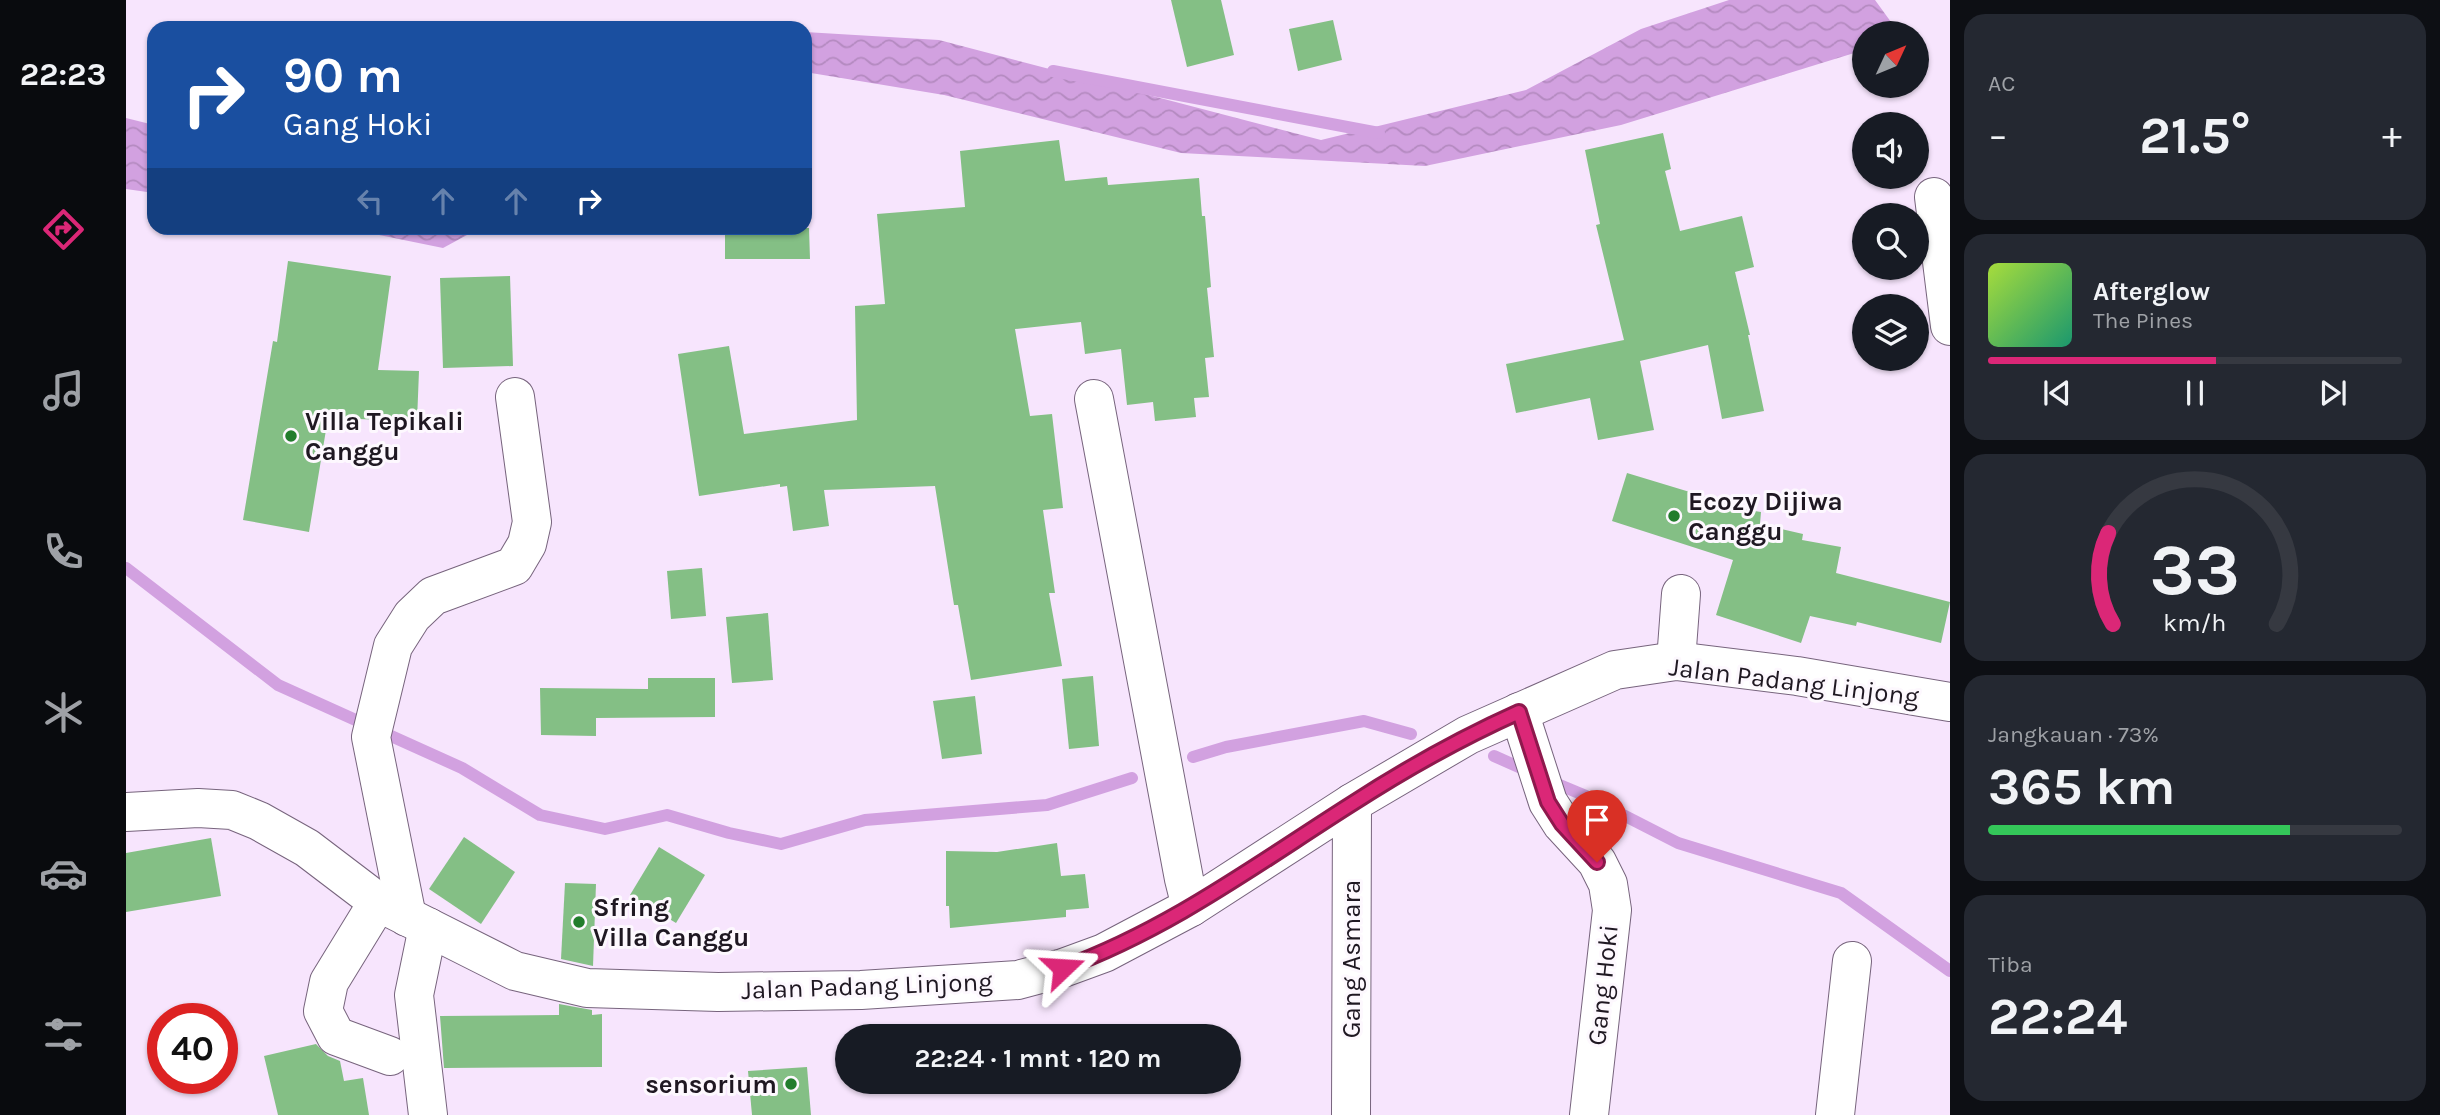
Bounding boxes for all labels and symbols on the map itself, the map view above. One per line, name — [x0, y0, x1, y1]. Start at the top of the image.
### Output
north arrow — [1852, 21, 1928, 98]
place label: Villa Tepikali Canggu — [305, 406, 464, 467]
marker: Villa Tepikali Canggu — [283, 428, 299, 444]
place label: Ecozy Dijiwa Canggu — [1688, 486, 1843, 547]
marker: Ecozy Dijiwa Canggu — [1666, 508, 1682, 524]
street label: Jalan Padang Linjong — [1667, 651, 1921, 713]
pin — [1567, 790, 1627, 862]
street label: Gang Asmara — [1336, 880, 1367, 1038]
place label: Sfring Villa Canggu — [593, 892, 749, 953]
marker: Sfring Villa Canggu — [571, 914, 587, 930]
street label: Gang Hoki — [1581, 923, 1625, 1047]
position arrow — [1026, 931, 1100, 1005]
street label: Jalan Padang Linjong — [741, 966, 994, 1006]
speed limit sign: 40 — [147, 1003, 238, 1094]
place label: sensorium — [645, 1069, 777, 1100]
marker: sensorium — [783, 1076, 799, 1092]

